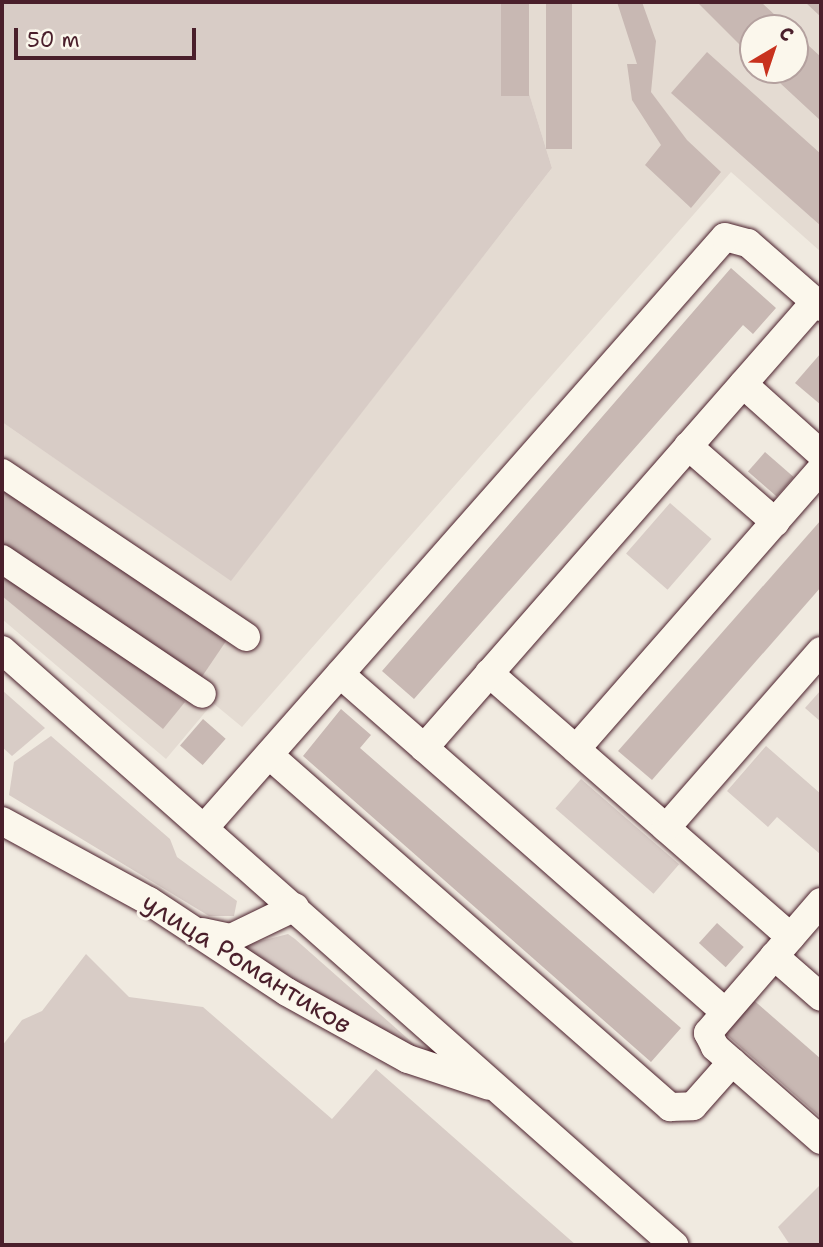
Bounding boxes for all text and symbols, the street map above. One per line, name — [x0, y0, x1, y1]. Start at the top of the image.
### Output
scale bar — [18, 14, 200, 58]
north arrow — [739, 14, 809, 84]
text: С — [774, 20, 799, 47]
text: 50 m — [27, 26, 80, 54]
street label: улица Романтиков — [136, 886, 358, 1040]

